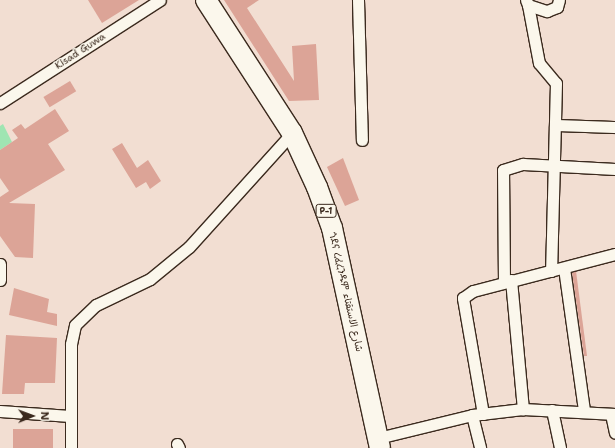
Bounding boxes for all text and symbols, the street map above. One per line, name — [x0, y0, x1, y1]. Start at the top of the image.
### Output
street label: Kisad Guwa — [53, 30, 107, 72]
road number: P-1 — [315, 204, 337, 218]
street label: ጎደና ረፈረንዱም شارع الاستقتاء — [326, 231, 366, 353]
north arrow — [12, 396, 52, 436]
text: N — [37, 411, 52, 420]

